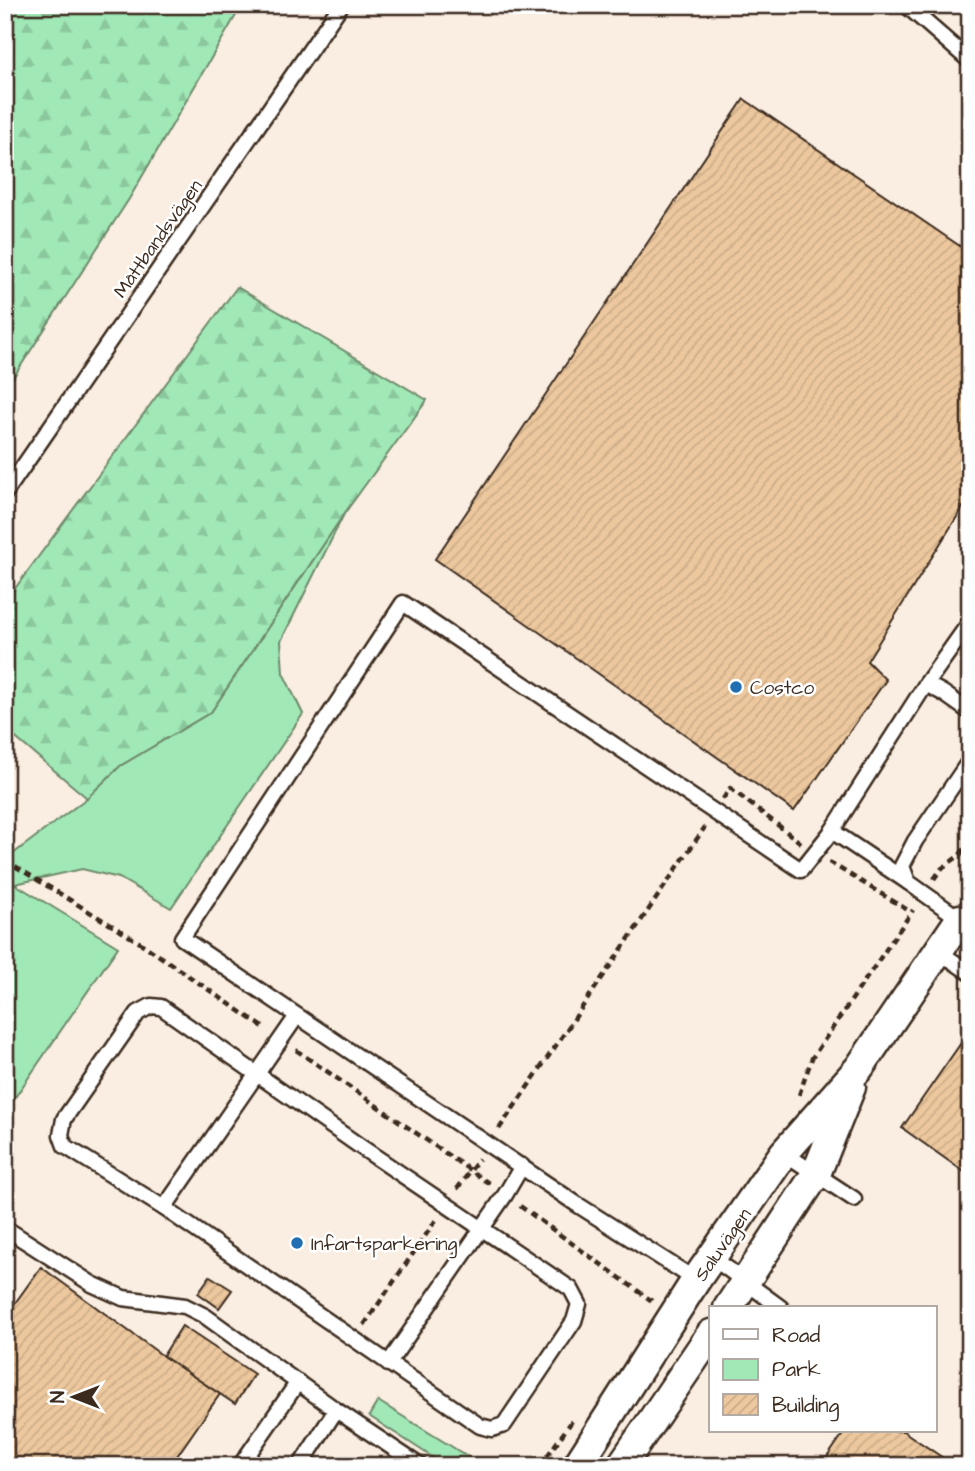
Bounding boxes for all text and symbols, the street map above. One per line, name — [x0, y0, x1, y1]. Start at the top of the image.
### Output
street label: Måttbandsvägen — [107, 174, 210, 304]
place label: Costco — [750, 675, 814, 702]
marker: Costco — [728, 679, 744, 695]
street label: Saluvägen — [688, 1203, 759, 1287]
place label: Infartsparkering — [311, 1231, 458, 1259]
marker: Infartsparkering — [289, 1235, 305, 1251]
legend — [709, 1306, 936, 1432]
text: Road — [772, 1321, 820, 1350]
text: Park — [772, 1355, 821, 1384]
north arrow — [38, 1362, 108, 1432]
text: N — [45, 1391, 72, 1403]
text: Building — [772, 1391, 840, 1422]

